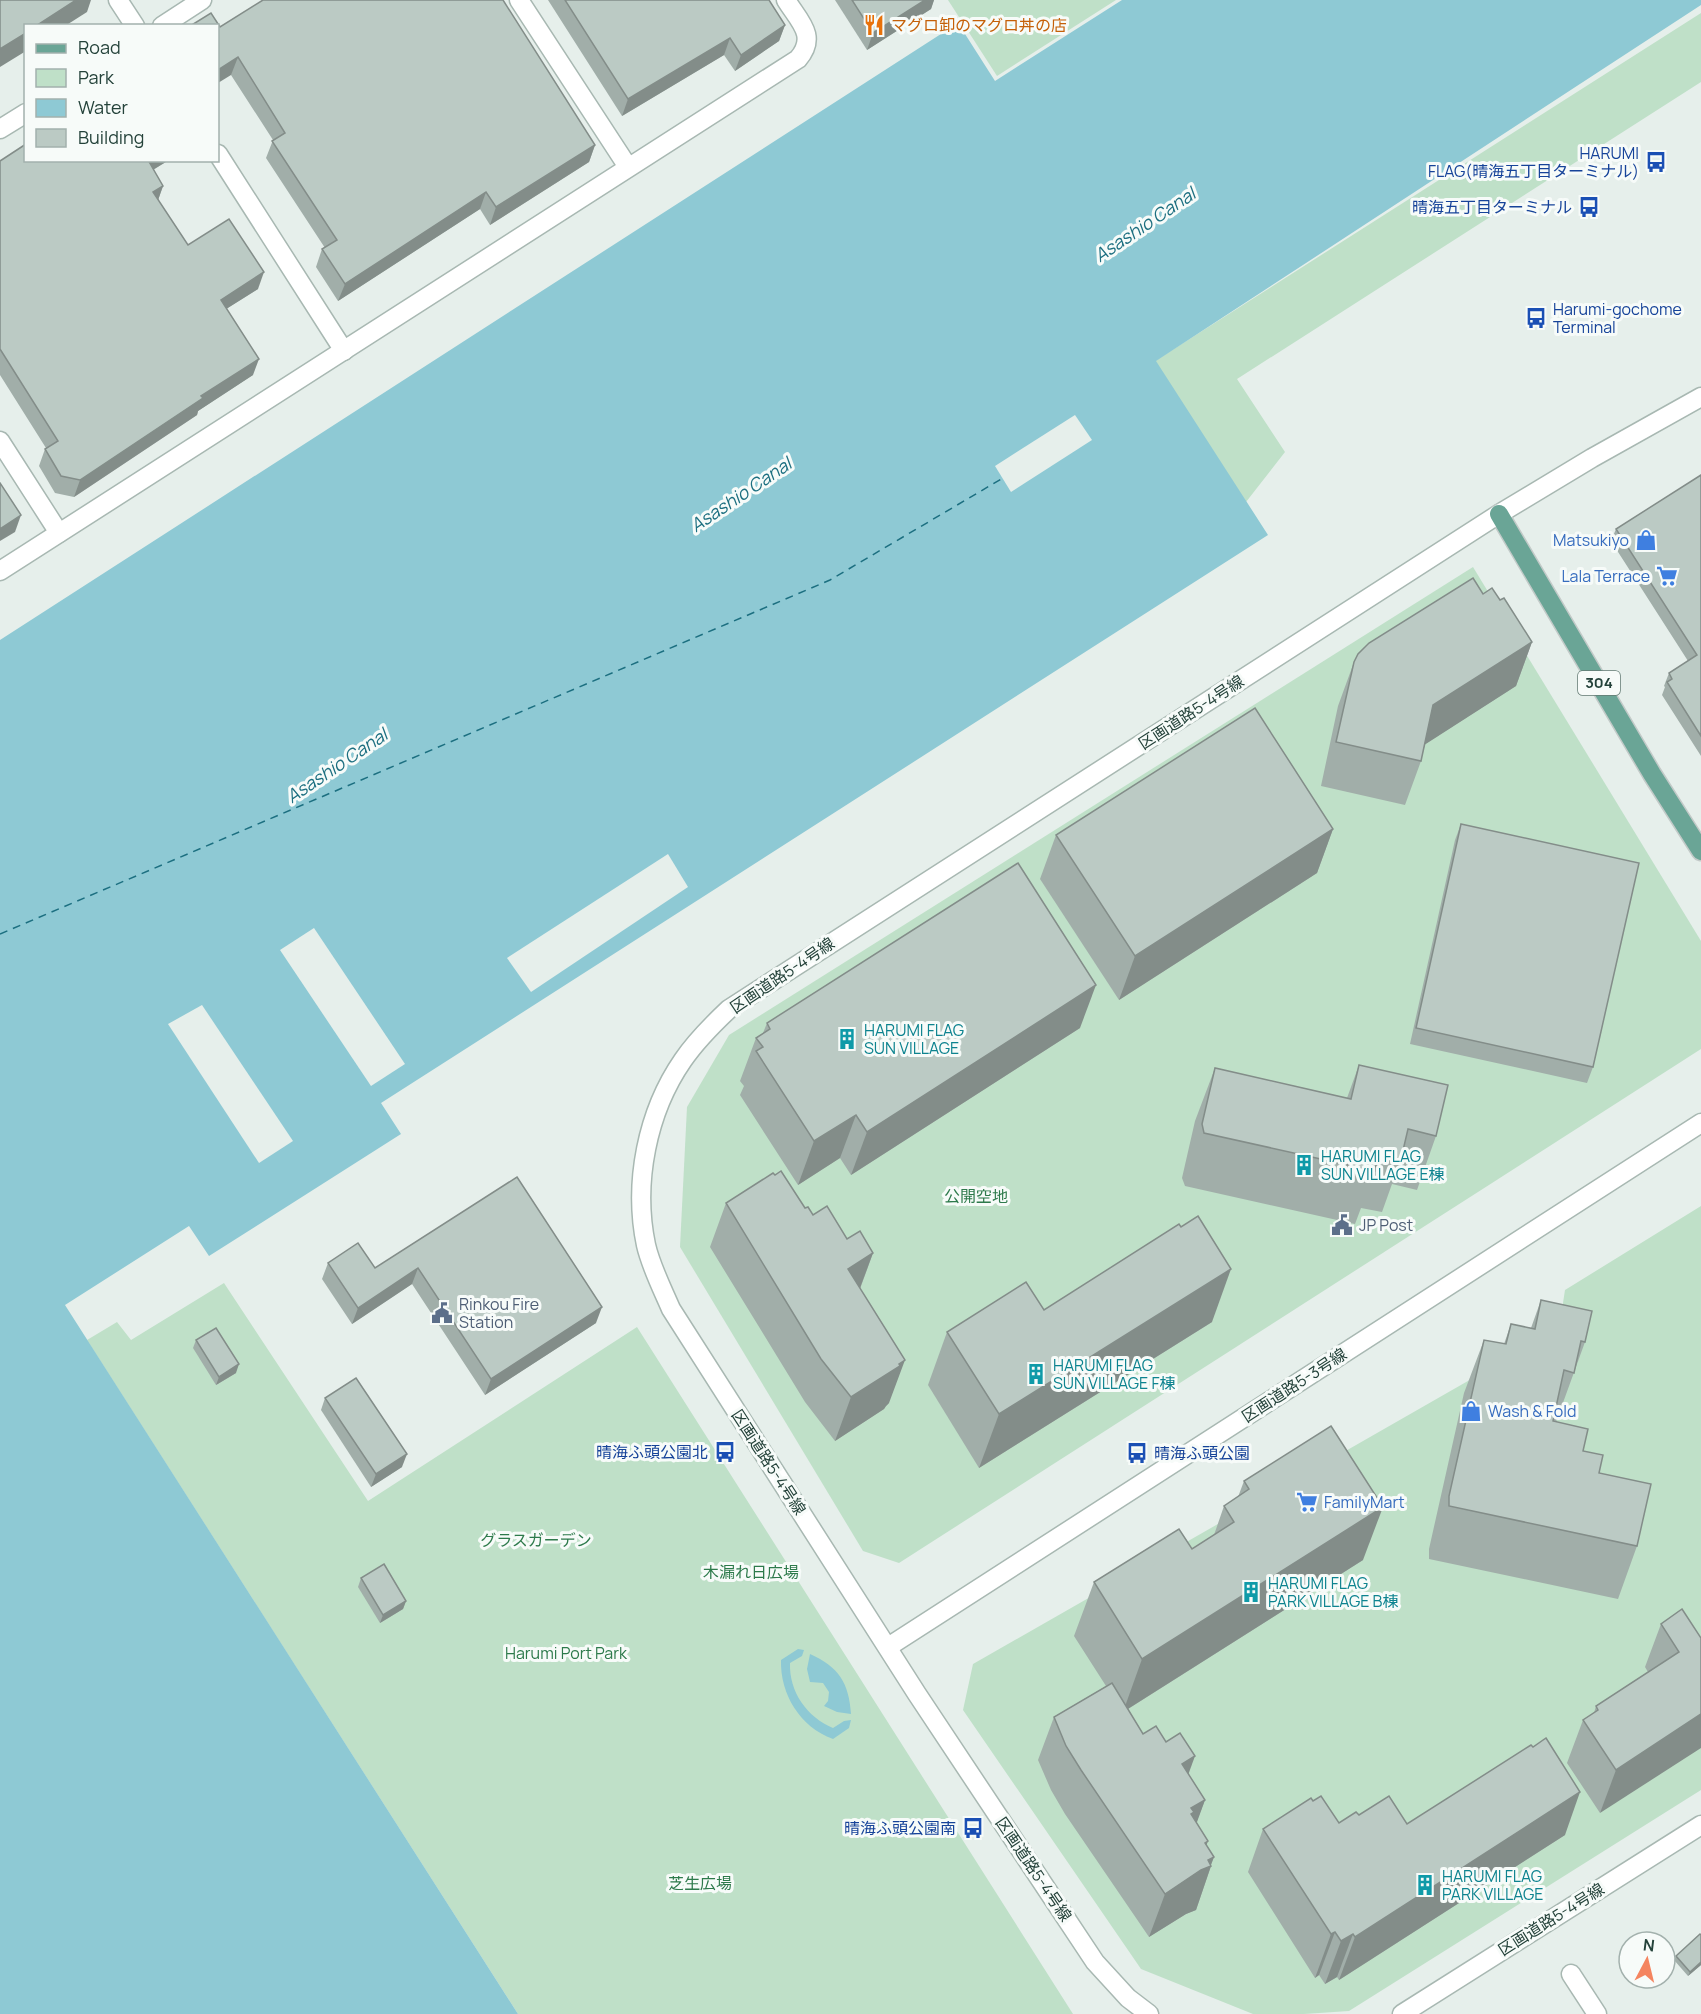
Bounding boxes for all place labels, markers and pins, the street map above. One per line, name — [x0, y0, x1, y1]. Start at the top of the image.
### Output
restaurant icon: マグロ卸のマグロ丼の店 — [862, 13, 886, 37]
place label: マグロ卸のマグロ丼の店 — [891, 14, 1067, 36]
place label: HARUMI FLAG(晴海五丁目ターミナル) — [1428, 142, 1639, 182]
bus stop icon: HARUMI FLAG(晴海五丁目ターミナル) — [1644, 150, 1668, 174]
bus stop icon: 晴海五丁目ターミナル — [1577, 195, 1601, 219]
place label: 晴海五丁目ターミナル — [1412, 196, 1572, 218]
place label: Harumi-gochome Terminal — [1553, 298, 1682, 338]
bus stop icon: Harumi-gochome Terminal — [1524, 306, 1548, 330]
shop icon: Matsukiyo — [1634, 528, 1658, 552]
place label: Matsukiyo — [1553, 529, 1629, 551]
supermarket icon: Lala Terrace — [1655, 564, 1679, 588]
place label: Lala Terrace — [1561, 565, 1650, 587]
place label: HARUMI FLAG SUN VILLAGE — [864, 1019, 964, 1059]
building icon: HARUMI FLAG SUN VILLAGE — [835, 1027, 859, 1051]
place label: HARUMI FLAG SUN VILLAGE E棟 — [1321, 1145, 1445, 1185]
building icon: HARUMI FLAG SUN VILLAGE E棟 — [1292, 1153, 1316, 1177]
public building icon: JP Post — [1330, 1213, 1354, 1237]
place label: JP Post — [1359, 1214, 1413, 1236]
place label: Rinkou Fire Station — [459, 1293, 539, 1333]
public building icon: Rinkou Fire Station — [430, 1301, 454, 1325]
place label: HARUMI FLAG SUN VILLAGE F棟 — [1053, 1354, 1175, 1394]
building icon: HARUMI FLAG SUN VILLAGE F棟 — [1024, 1362, 1048, 1386]
shop icon: Wash & Fold — [1459, 1399, 1483, 1423]
place label: Wash & Fold — [1488, 1400, 1576, 1422]
bus stop icon: 晴海ふ頭公園北 — [713, 1440, 737, 1464]
place label: 晴海ふ頭公園北 — [596, 1441, 708, 1463]
bus stop icon: 晴海ふ頭公園 — [1125, 1441, 1149, 1465]
place label: 晴海ふ頭公園 — [1154, 1442, 1250, 1464]
supermarket icon: FamilyMart — [1295, 1490, 1319, 1514]
place label: FamilyMart — [1324, 1491, 1405, 1513]
place label: HARUMI FLAG PARK VILLAGE B棟 — [1268, 1572, 1398, 1612]
building icon: HARUMI FLAG PARK VILLAGE B棟 — [1239, 1580, 1263, 1604]
bus stop icon: 晴海ふ頭公園南 — [961, 1816, 985, 1840]
place label: 晴海ふ頭公園南 — [844, 1817, 956, 1839]
place label: HARUMI FLAG PARK VILLAGE — [1442, 1865, 1543, 1905]
building icon: HARUMI FLAG PARK VILLAGE — [1413, 1873, 1437, 1897]

